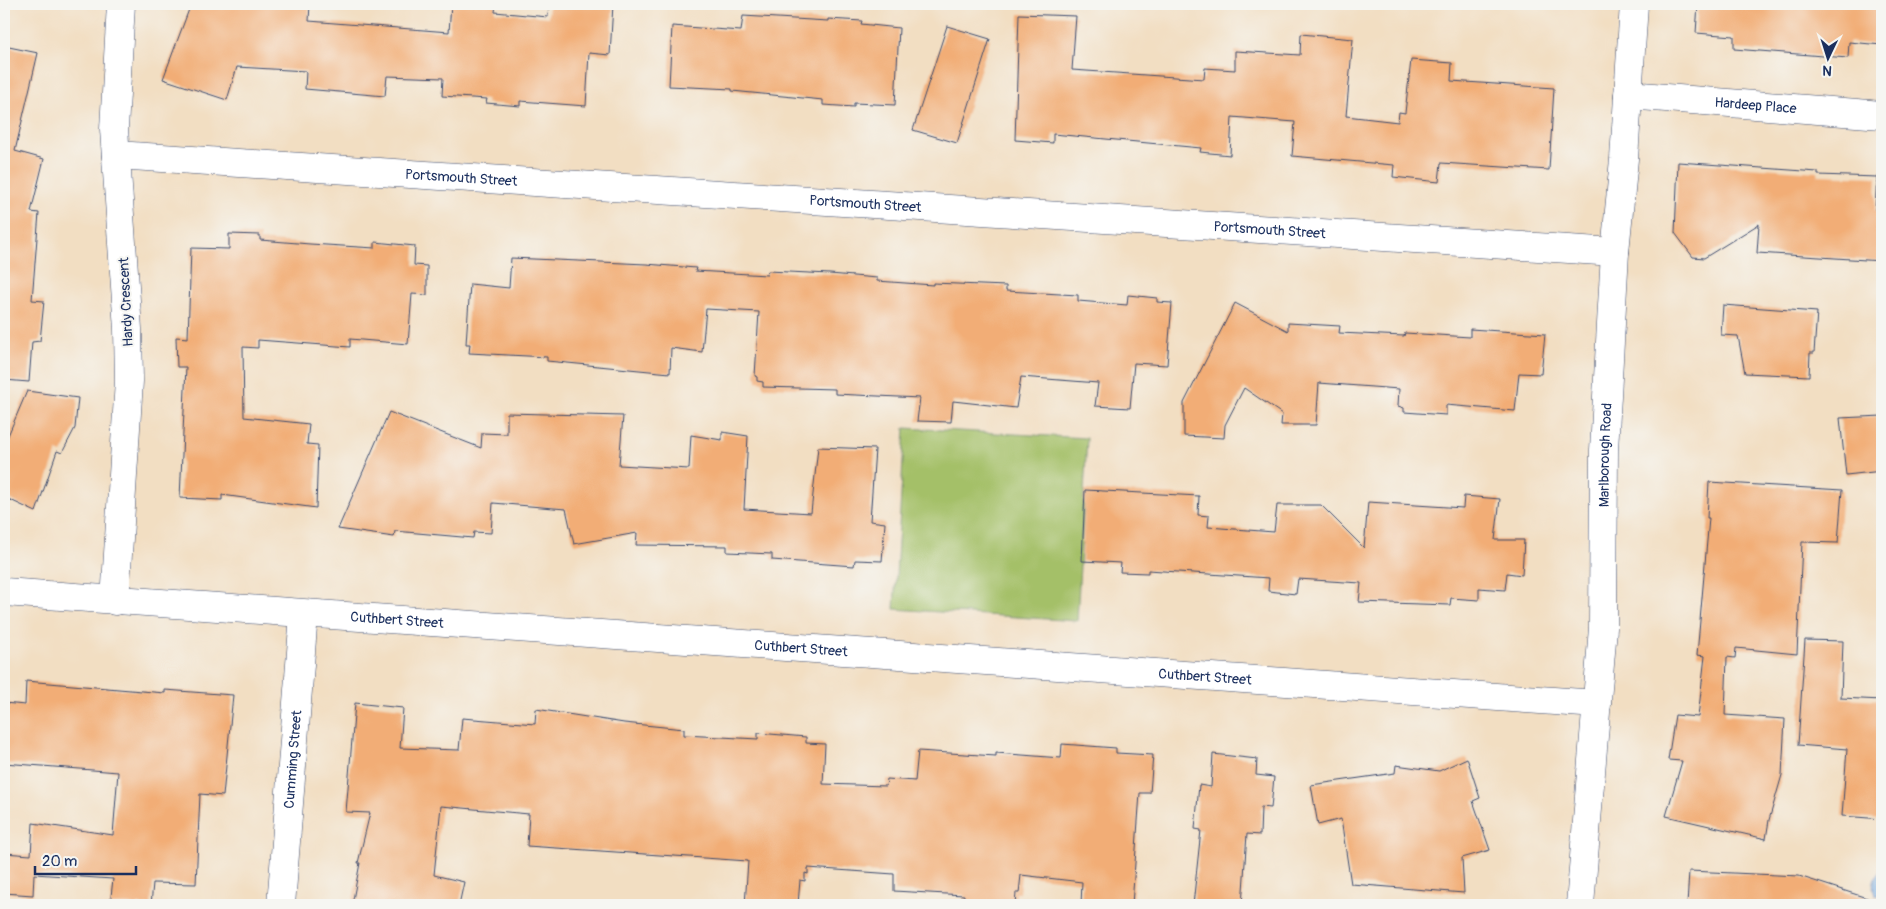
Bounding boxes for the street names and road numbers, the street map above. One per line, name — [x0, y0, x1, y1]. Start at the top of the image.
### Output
street label: Hardeep Place — [1714, 93, 1797, 117]
street label: Portsmouth Street — [405, 165, 518, 189]
street label: Portsmouth Street — [809, 191, 922, 216]
street label: Portsmouth Street — [1213, 218, 1327, 242]
street label: Hardy Crescent — [115, 256, 137, 347]
street label: Marlborough Road — [1595, 402, 1615, 507]
street label: Cuthbert Street — [350, 608, 445, 631]
street label: Cuthbert Street — [754, 636, 849, 660]
street label: Cuthbert Street — [1158, 665, 1253, 688]
street label: Cumming Street — [280, 709, 305, 809]

